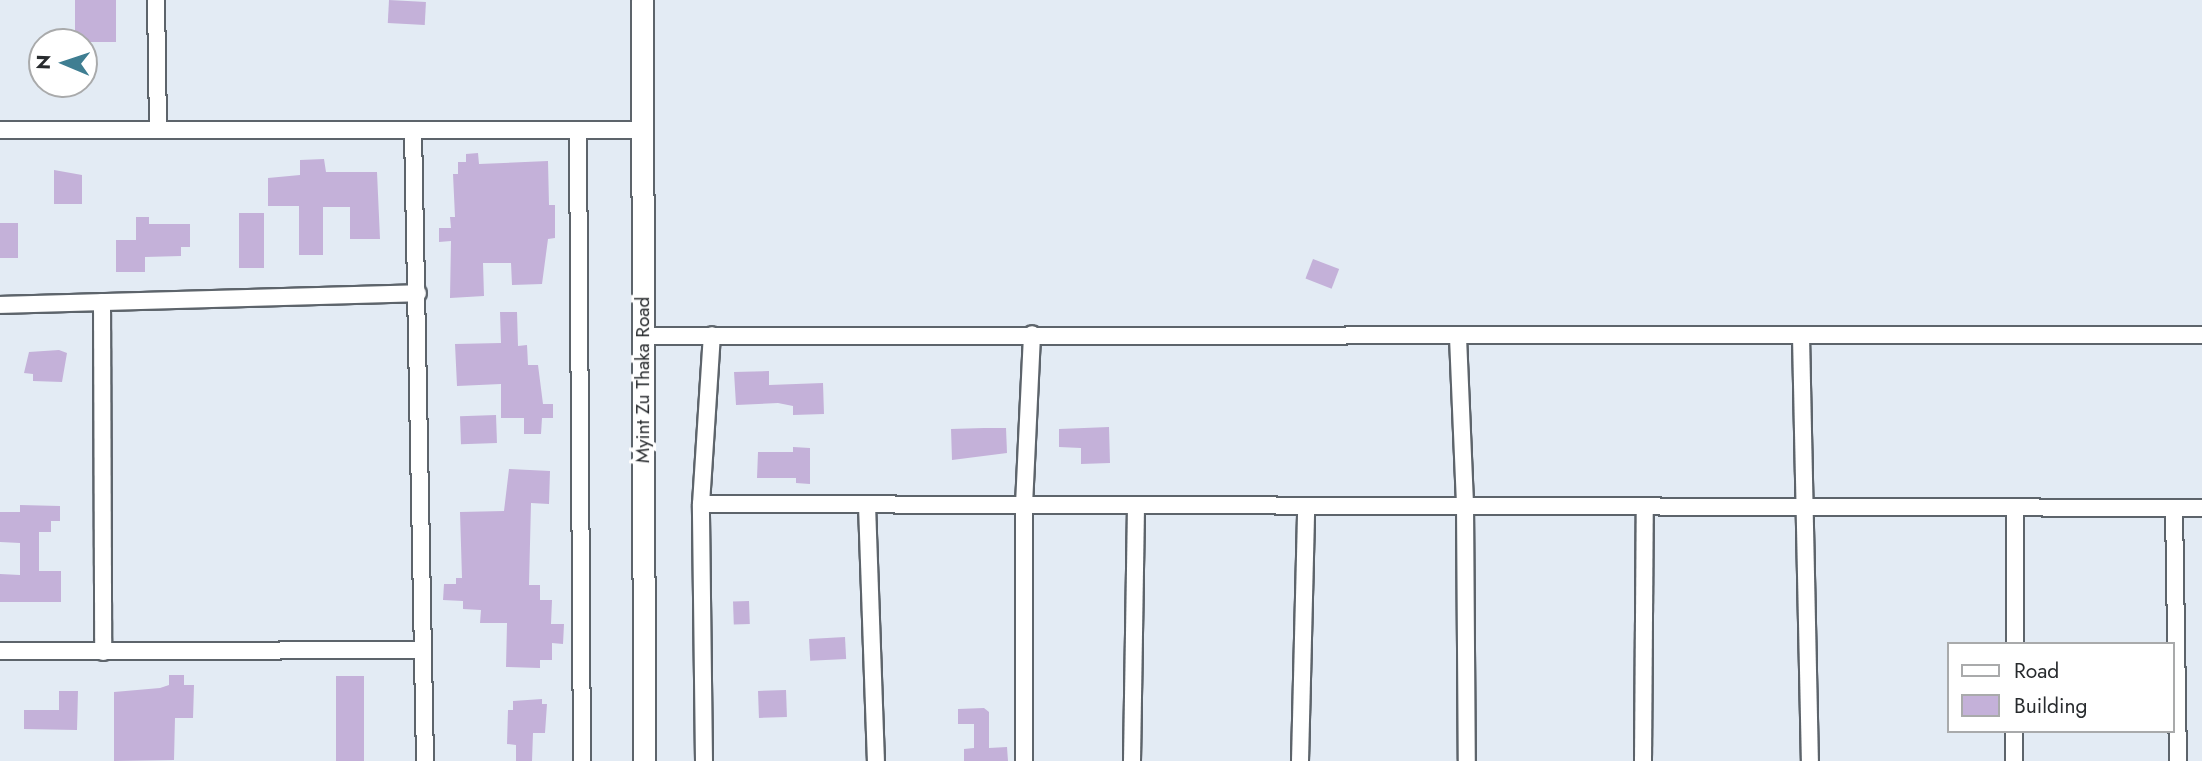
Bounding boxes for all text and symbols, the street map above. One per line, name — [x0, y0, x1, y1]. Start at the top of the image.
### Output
north arrow — [28, 28, 98, 98]
text: N — [30, 54, 57, 70]
street label: Myint Zu Thaka Road — [632, 297, 654, 463]
legend — [1946, 642, 2174, 733]
text: Road — [2014, 656, 2059, 686]
text: Building — [2014, 691, 2087, 721]

